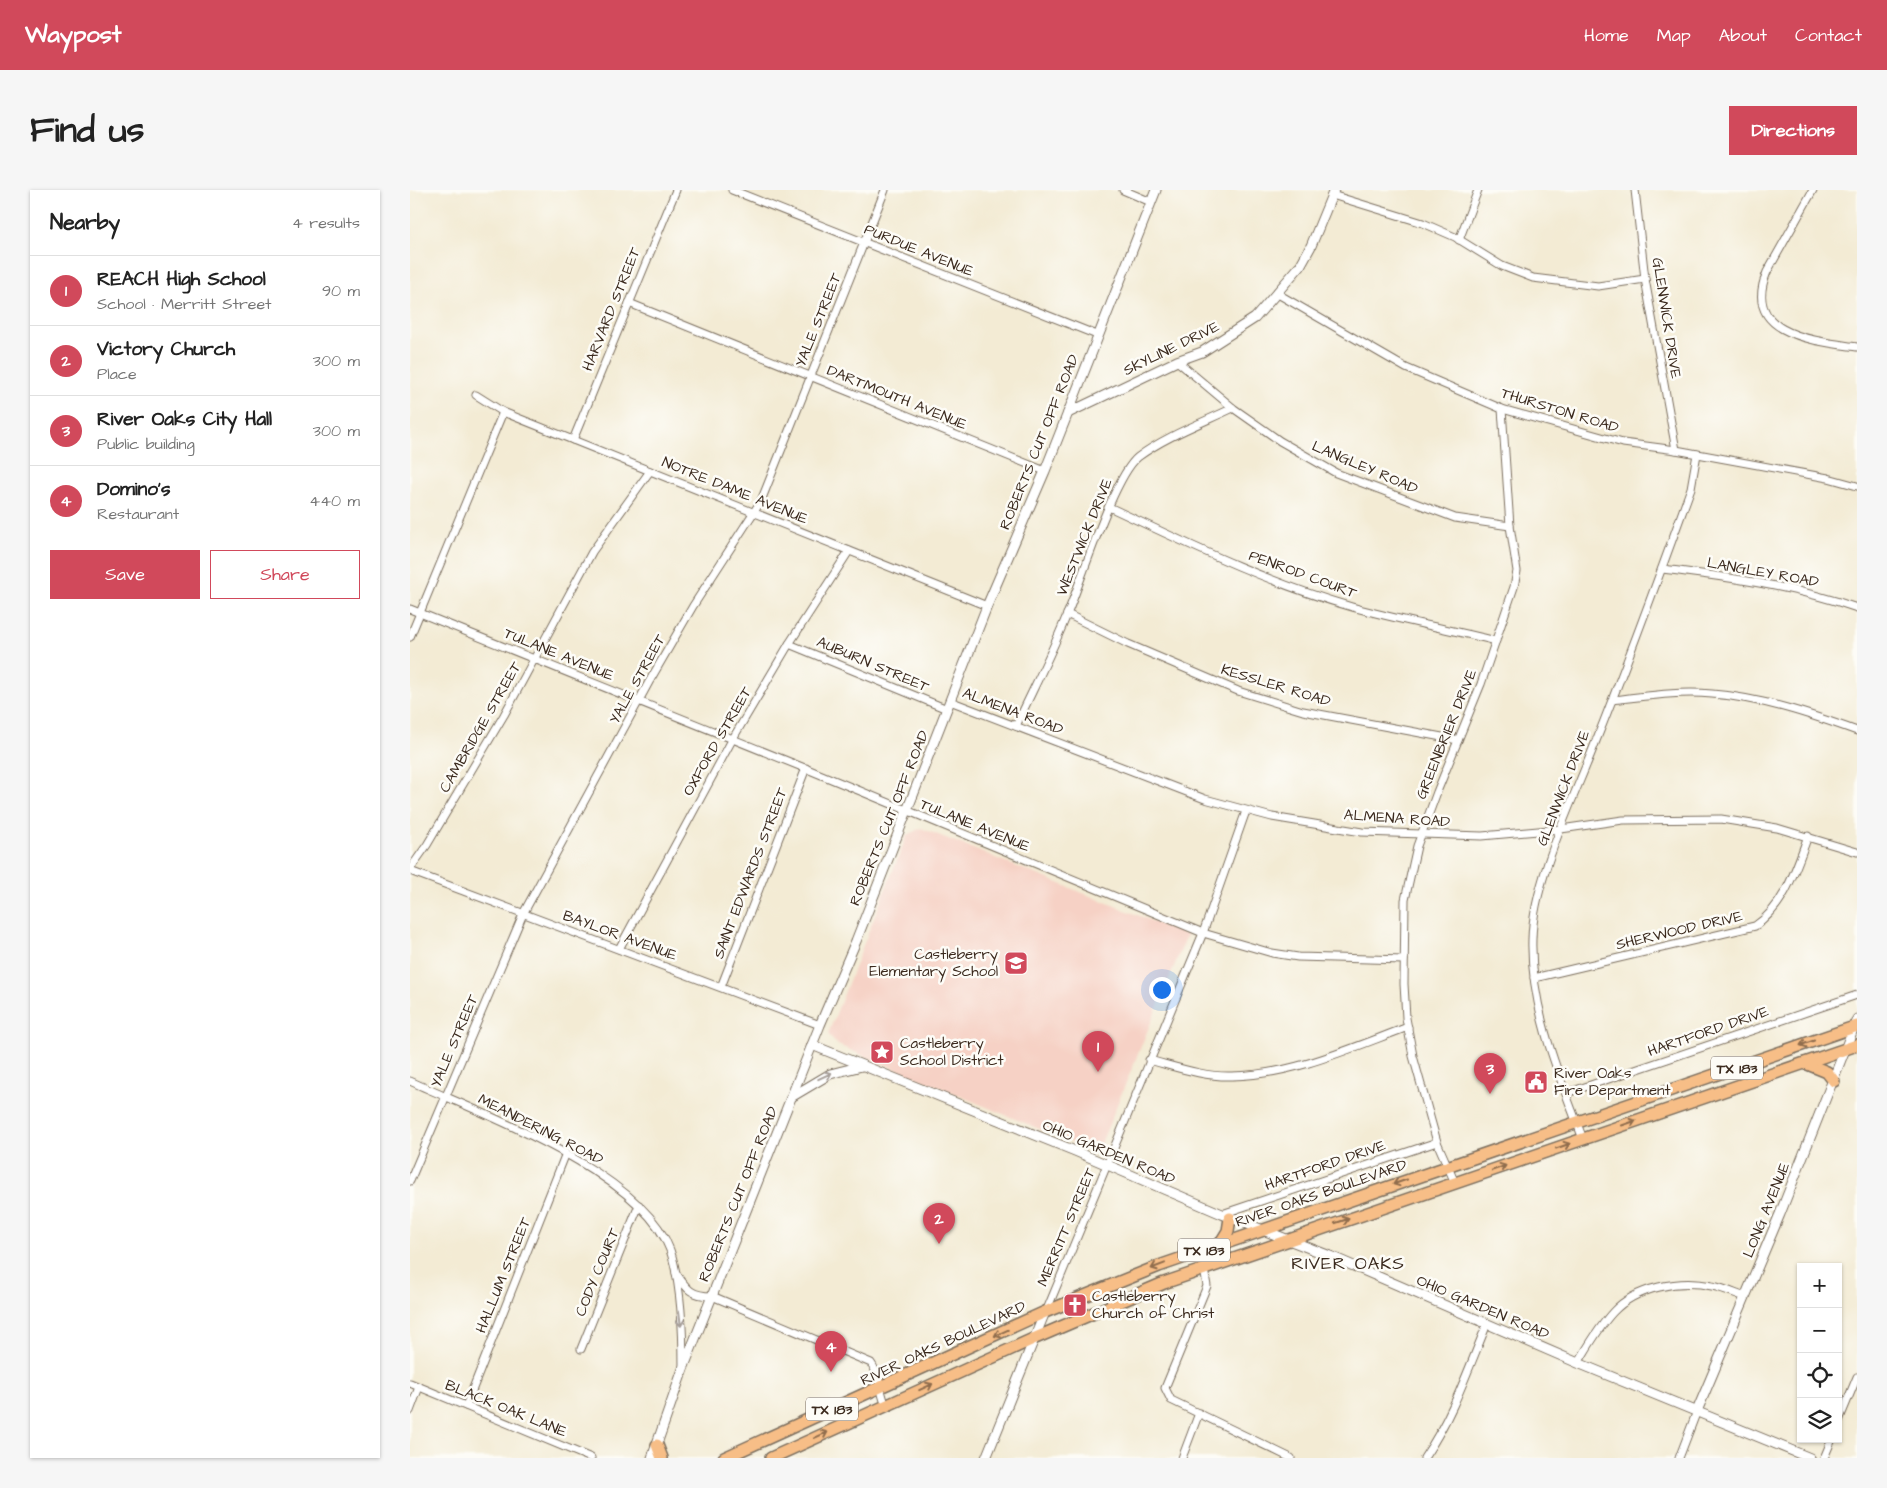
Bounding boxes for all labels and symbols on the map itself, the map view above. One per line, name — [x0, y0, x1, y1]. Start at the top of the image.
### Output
street label: PURDUE AVENUE — [861, 219, 977, 282]
street label: HARVARD STREET — [577, 244, 646, 374]
street label: GLENWICK DRIVE — [1647, 256, 1686, 380]
street label: YALE STREET — [790, 269, 847, 370]
street label: SKYLINE DRIVE — [1120, 316, 1223, 381]
street label: ROBERTS CUT OFF ROAD — [995, 351, 1084, 533]
street label: DARTMOUTH AVENUE — [824, 360, 970, 435]
street label: THURSTON ROAD — [1498, 383, 1622, 438]
street label: LANGLEY ROAD — [1309, 436, 1421, 499]
street label: NOTRE DAME AVENUE — [659, 452, 811, 529]
street label: WESTWICK DRIVE — [1051, 475, 1118, 599]
street label: PENROD COURT — [1246, 545, 1360, 604]
street label: LANGLEY ROAD — [1705, 552, 1821, 593]
street label: TULANE AVENUE — [501, 623, 617, 686]
street label: YALE STREET — [604, 630, 671, 728]
street label: AUBURN STREET — [813, 631, 933, 698]
street label: CAMBRIDGE STREET — [434, 657, 527, 797]
street label: KESSLER ROAD — [1219, 659, 1333, 712]
street label: GREENBRIER DRIVE — [1411, 666, 1482, 802]
street label: OXFORD STREET — [678, 682, 758, 800]
street label: ALMENA ROAD — [959, 683, 1066, 740]
street label: ROBERTS CUT OFF ROAD — [845, 727, 934, 909]
street label: GLENWICK DRIVE — [1532, 727, 1595, 849]
street label: SAINT EDWARDS STREET — [708, 784, 793, 962]
street label: TULANE AVENUE — [917, 794, 1033, 857]
street label: ALMENA ROAD — [1343, 804, 1451, 833]
street label: BAYLOR AVENUE — [560, 905, 680, 966]
street label: SHERWOOD DRIVE — [1614, 906, 1745, 955]
place label: Castleberry Elementary School — [869, 944, 998, 983]
school or university icon: Castleberry Elementary School — [1003, 950, 1029, 976]
your location — [1149, 977, 1175, 1003]
street label: YALE STREET — [425, 991, 484, 1091]
street label: HARTFORD DRIVE — [1645, 1001, 1772, 1062]
pin: 1 — [1082, 1031, 1114, 1072]
place label: Castleberry School District — [900, 1033, 1004, 1071]
place icon: Castleberry School District — [869, 1039, 895, 1065]
one-way arrow — [1800, 1039, 1816, 1048]
pin: 3 — [1474, 1053, 1506, 1094]
road number: TX 183 — [1711, 1056, 1763, 1080]
place label: River Oaks Fire Department — [1554, 1063, 1671, 1101]
public building icon: River Oaks Fire Department — [1523, 1069, 1549, 1095]
one-way arrow — [817, 1071, 832, 1081]
street label: MEANDERING ROAD — [475, 1089, 607, 1170]
street label: ROBERTS CUT OFF ROAD — [694, 1103, 783, 1285]
street label: OHIO GARDEN ROAD — [1039, 1115, 1179, 1190]
one-way arrow — [1621, 1118, 1637, 1127]
street label: HARTFORD DRIVE — [1262, 1135, 1389, 1196]
one-way arrow — [1555, 1140, 1571, 1150]
street label: RIVER OAKS BOULEVARD — [1233, 1154, 1410, 1233]
street label: LONG AVENUE — [1738, 1159, 1795, 1261]
one-way arrow — [1491, 1163, 1506, 1172]
street label: MERRITT STREET — [1032, 1164, 1101, 1289]
one-way arrow — [1392, 1177, 1408, 1187]
pin: 2 — [923, 1203, 955, 1244]
street label: HALLUM STREET — [471, 1214, 536, 1336]
one-way arrow — [1334, 1216, 1350, 1226]
street label: CODY COURT — [570, 1224, 625, 1319]
road number: TX 183 — [1178, 1238, 1230, 1262]
district label: RIVER OAKS — [1291, 1251, 1405, 1276]
one-way arrow — [1151, 1262, 1167, 1271]
street label: OHIO GARDEN ROAD — [1413, 1270, 1553, 1345]
place label: Castleberry Church of Christ — [1092, 1286, 1214, 1324]
church icon: Castleberry Church of Christ — [1062, 1292, 1088, 1318]
street label: RIVER OAKS BOULEVARD — [857, 1296, 1030, 1391]
one-way arrow — [675, 1311, 685, 1327]
one-way arrow — [994, 1328, 1009, 1338]
pin: 4 — [815, 1331, 847, 1372]
street label: BLACK OAK LANE — [442, 1374, 570, 1442]
one-way arrow — [919, 1382, 934, 1392]
road number: TX 183 — [806, 1398, 858, 1420]
one-way arrow — [813, 1430, 828, 1440]

